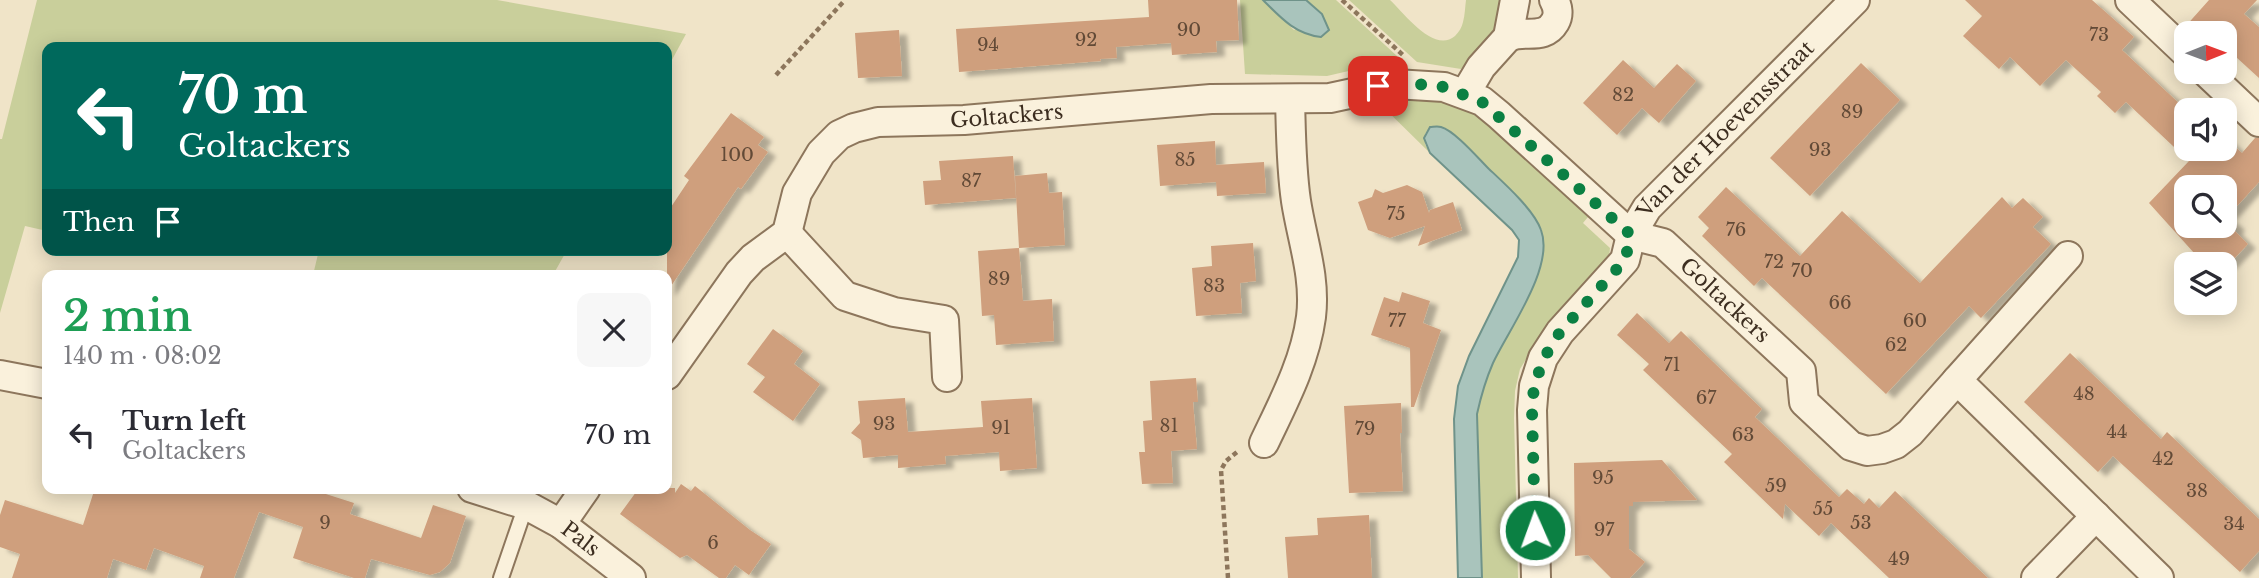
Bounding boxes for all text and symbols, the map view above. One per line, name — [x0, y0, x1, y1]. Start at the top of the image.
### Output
house number: 90 — [1177, 19, 1201, 41]
north arrow — [2174, 21, 2236, 84]
map controls — [2174, 21, 2237, 315]
house number: 73 — [2089, 24, 2109, 46]
house number: 92 — [1075, 29, 1097, 51]
house number: 94 — [977, 34, 999, 56]
street label: Van der Hoevensstraat — [1631, 35, 1820, 223]
pin — [1348, 56, 1408, 116]
text: 70 m — [178, 65, 308, 126]
icon: arrive — [1359, 67, 1397, 105]
icon: left — [63, 70, 154, 161]
house number: 82 — [1612, 84, 1634, 106]
button: sound — [2174, 98, 2237, 161]
street label: Goltackers — [950, 99, 1064, 133]
house number: 89 — [1841, 101, 1863, 123]
text: Goltackers — [178, 126, 351, 166]
house number: 93 — [1809, 139, 1831, 161]
house number: 100 — [720, 144, 754, 166]
house number: 85 — [1174, 149, 1196, 171]
house number: 87 — [961, 170, 982, 192]
button: search — [2174, 175, 2237, 238]
icon: arrive — [149, 203, 187, 241]
house number: 75 — [1386, 203, 1406, 225]
text: Then — [63, 206, 135, 238]
house number: 76 — [1726, 219, 1746, 241]
house number: 72 — [1764, 251, 1784, 273]
street label: Goltackers — [1674, 252, 1775, 349]
button: layers — [2174, 252, 2237, 315]
house number: 70 — [1791, 260, 1813, 282]
house number: 89 — [988, 268, 1010, 290]
house number: 83 — [1203, 275, 1225, 297]
text: 2 min — [63, 290, 192, 342]
house number: 66 — [1828, 292, 1852, 314]
button: close — [577, 293, 651, 367]
house number: 77 — [1388, 310, 1407, 332]
house number: 60 — [1903, 310, 1927, 332]
house number: 62 — [1885, 334, 1907, 356]
text: 140 m · 08:02 — [63, 342, 222, 370]
house number: 71 — [1663, 354, 1681, 376]
house number: 48 — [2073, 383, 2095, 405]
house number: 67 — [1696, 387, 1717, 409]
text: Turn left — [122, 405, 246, 437]
house number: 93 — [873, 413, 895, 435]
house number: 81 — [1160, 415, 1178, 437]
icon: left — [63, 416, 101, 454]
house number: 91 — [991, 417, 1011, 439]
house number: 79 — [1355, 418, 1375, 440]
text: 70 m — [584, 419, 651, 451]
house number: 44 — [2106, 421, 2128, 443]
house number: 63 — [1732, 424, 1754, 446]
text: Goltackers — [122, 437, 246, 465]
house number: 42 — [2152, 448, 2174, 470]
house number: 95 — [1592, 467, 1614, 489]
house number: 59 — [1765, 475, 1787, 497]
house number: 38 — [2186, 480, 2208, 502]
position arrow — [1498, 493, 1572, 567]
house number: 55 — [1813, 498, 1833, 520]
house number: 9 — [319, 512, 331, 534]
house number: 53 — [1850, 512, 1872, 534]
house number: 34 — [2223, 513, 2245, 535]
street label: Pals — [556, 516, 605, 562]
house number: 97 — [1594, 519, 1615, 541]
house number: 6 — [707, 532, 719, 554]
house number: 49 — [1888, 548, 1910, 570]

